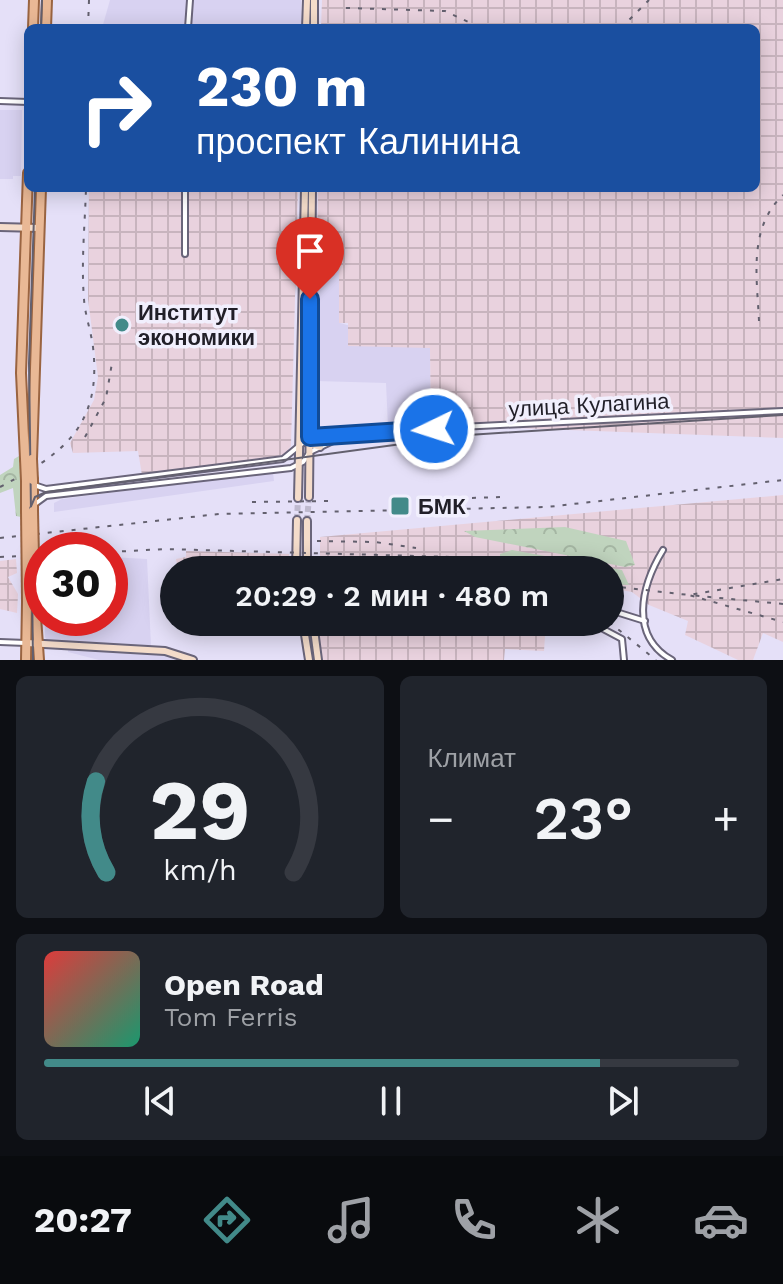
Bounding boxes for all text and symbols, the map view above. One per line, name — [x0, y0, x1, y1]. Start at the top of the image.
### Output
text: 230 m — [196, 54, 367, 120]
icon: right — [64, 56, 168, 160]
text: проспект Калинина — [196, 121, 520, 163]
pin — [276, 217, 344, 299]
icon: arrive — [288, 229, 332, 273]
place label: Институт экономики — [138, 300, 255, 350]
marker: Институт экономики — [113, 316, 131, 334]
position arrow — [392, 387, 476, 471]
street label: улица Кулагина — [508, 388, 671, 422]
place label: БМК — [418, 494, 466, 519]
marker: БМК — [389, 495, 411, 517]
speed limit sign: 30 — [24, 532, 128, 636]
text: 20:29 · 2 мин · 480 m — [235, 578, 549, 613]
text: Климат — [428, 743, 516, 773]
text: 29 — [149, 762, 250, 859]
text: 23° — [533, 783, 633, 854]
text: − — [428, 793, 454, 845]
text: + — [712, 793, 739, 845]
text: km/h — [163, 853, 237, 887]
text: Open Road — [164, 967, 324, 1002]
text: Tom Ferris — [164, 1002, 297, 1032]
icon: previous — [138, 1079, 182, 1123]
icon: pause — [369, 1079, 413, 1123]
icon: next — [601, 1079, 645, 1123]
icon: directions — [199, 1192, 255, 1248]
icon: music — [323, 1192, 379, 1248]
icon: phone — [446, 1192, 502, 1248]
icon: climate — [570, 1192, 626, 1248]
icon: car — [693, 1192, 749, 1248]
text: 20:27 — [34, 1199, 132, 1241]

